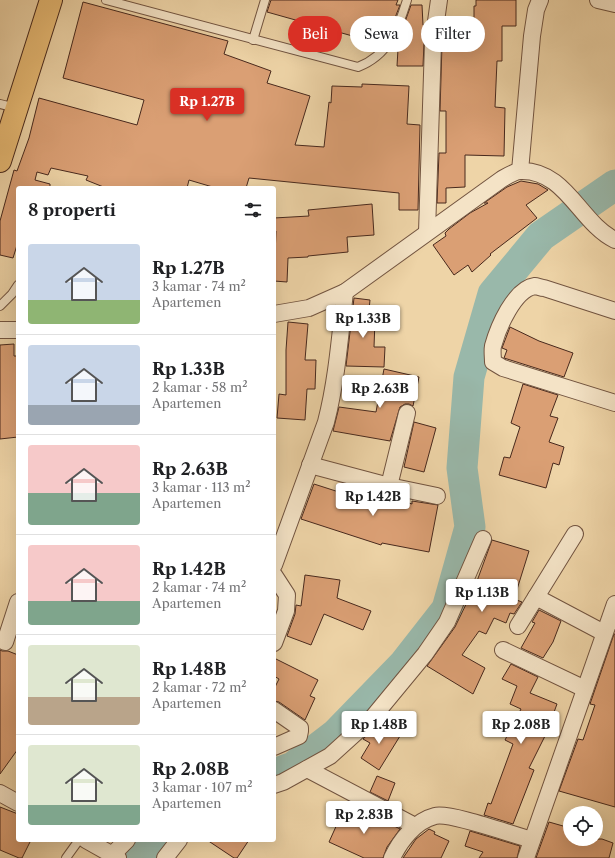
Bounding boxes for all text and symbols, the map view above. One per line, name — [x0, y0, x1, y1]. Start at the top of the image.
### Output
chip: Beli — [288, 16, 342, 52]
chip: Sewa — [350, 16, 413, 52]
chip: Filter — [421, 16, 485, 52]
pin: Rp 1.27B — [166, 88, 248, 122]
text: Rp 1.27B — [179, 93, 235, 109]
icon: filters — [242, 199, 264, 221]
text: 8 properti — [28, 200, 116, 220]
text: Rp 1.27B — [152, 258, 225, 278]
icon: home — [60, 260, 108, 308]
text: 3 kamar · 74 m² — [152, 278, 246, 294]
text: Apartemen — [152, 294, 221, 310]
pin: Rp 1.33B — [322, 305, 404, 339]
text: Rp 1.33B — [335, 310, 391, 326]
text: Rp 1.33B — [152, 359, 225, 379]
icon: home — [60, 361, 108, 409]
pin: Rp 2.63B — [339, 375, 421, 409]
text: 2 kamar · 58 m² — [152, 379, 247, 395]
text: Rp 2.63B — [351, 380, 409, 396]
text: Apartemen — [152, 395, 221, 411]
text: Rp 2.63B — [152, 459, 228, 479]
icon: home — [60, 461, 108, 509]
text: 3 kamar · 113 m² — [152, 479, 250, 495]
pin: Rp 1.42B — [332, 483, 414, 517]
text: Rp 1.42B — [345, 488, 401, 504]
text: Apartemen — [152, 495, 221, 511]
text: Rp 1.42B — [152, 559, 226, 579]
icon: home — [60, 561, 108, 609]
text: 2 kamar · 74 m² — [152, 579, 246, 595]
pin: Rp 1.13B — [441, 579, 523, 613]
text: Rp 1.13B — [455, 584, 509, 600]
text: Apartemen — [152, 595, 221, 611]
text: Rp 1.48B — [152, 659, 226, 679]
icon: home — [60, 661, 108, 709]
text: 2 kamar · 72 m² — [152, 679, 247, 695]
text: Apartemen — [152, 695, 221, 711]
pin: Rp 1.48B — [338, 711, 420, 745]
pin: Rp 2.08B — [480, 711, 562, 745]
text: Rp 1.48B — [351, 716, 407, 732]
text: Rp 2.08B — [491, 716, 551, 732]
text: Rp 2.08B — [152, 759, 229, 779]
icon: home — [60, 761, 108, 809]
text: 3 kamar · 107 m² — [152, 779, 252, 795]
text: Apartemen — [152, 795, 221, 811]
pin: Rp 2.83B — [323, 801, 405, 835]
text: Rp 2.83B — [335, 806, 393, 822]
map controls — [563, 806, 603, 846]
button: locate — [563, 806, 603, 846]

